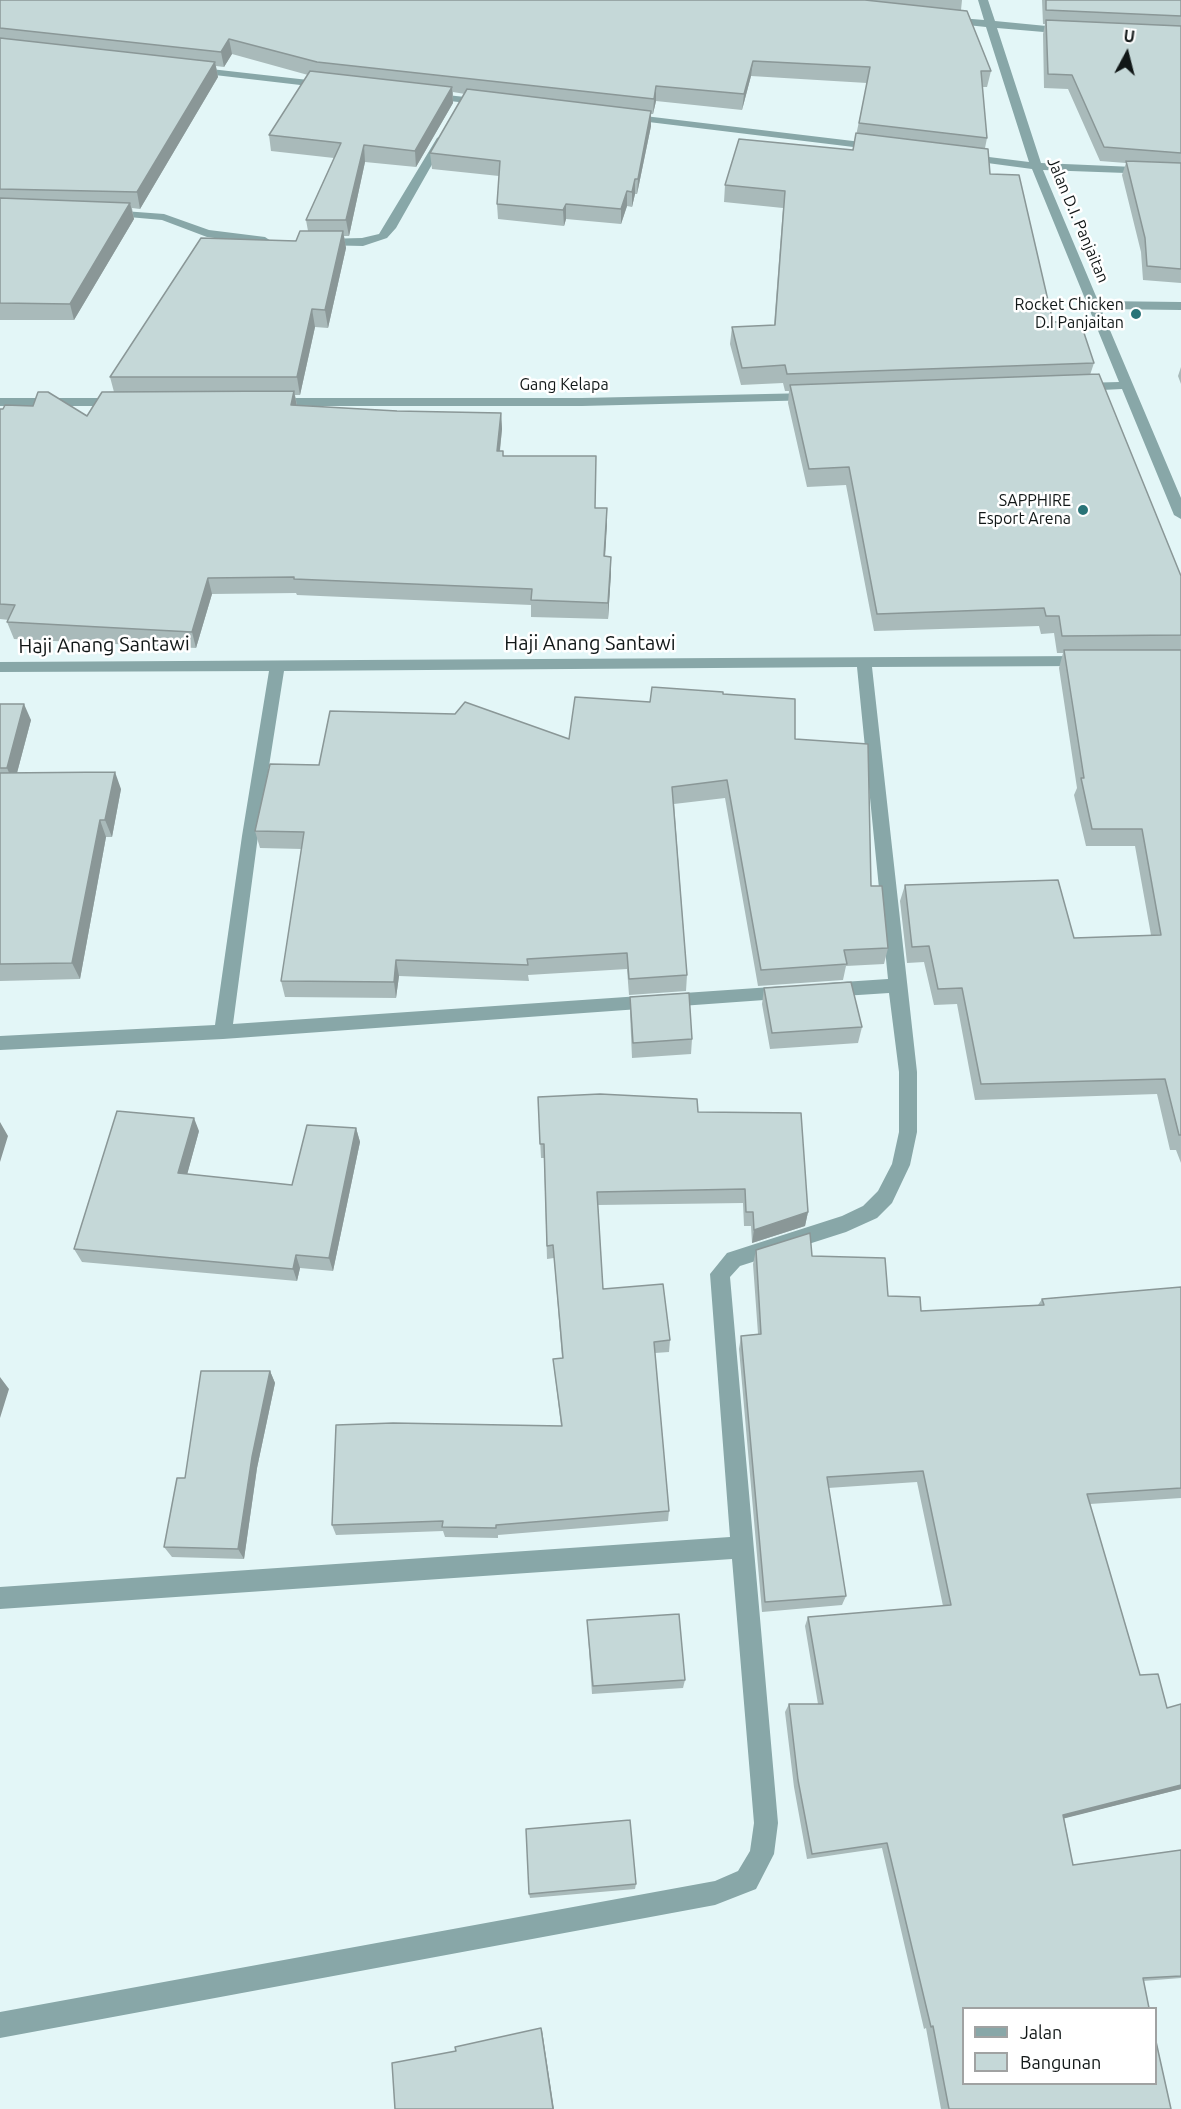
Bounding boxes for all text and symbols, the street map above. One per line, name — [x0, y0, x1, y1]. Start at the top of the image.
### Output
north arrow — [1097, 24, 1157, 84]
text: U — [1123, 27, 1136, 46]
street label: Jalan D.I. Panjaitan — [1043, 154, 1113, 286]
place label: Rocket Chicken D.I Panjaitan — [1015, 295, 1124, 333]
marker: Rocket Chicken D.I Panjaitan — [1129, 307, 1143, 321]
street label: Gang Kelapa — [519, 375, 609, 395]
place label: SAPPHIRE Esport Arena — [978, 491, 1071, 529]
marker: SAPPHIRE Esport Arena — [1076, 503, 1090, 517]
street label: Haji Anang Santawi — [504, 631, 676, 655]
street label: Haji Anang Santawi — [18, 632, 190, 658]
legend — [962, 2007, 1157, 2085]
text: Jalan — [1020, 2022, 1062, 2042]
text: Bangunan — [1020, 2052, 1101, 2072]

